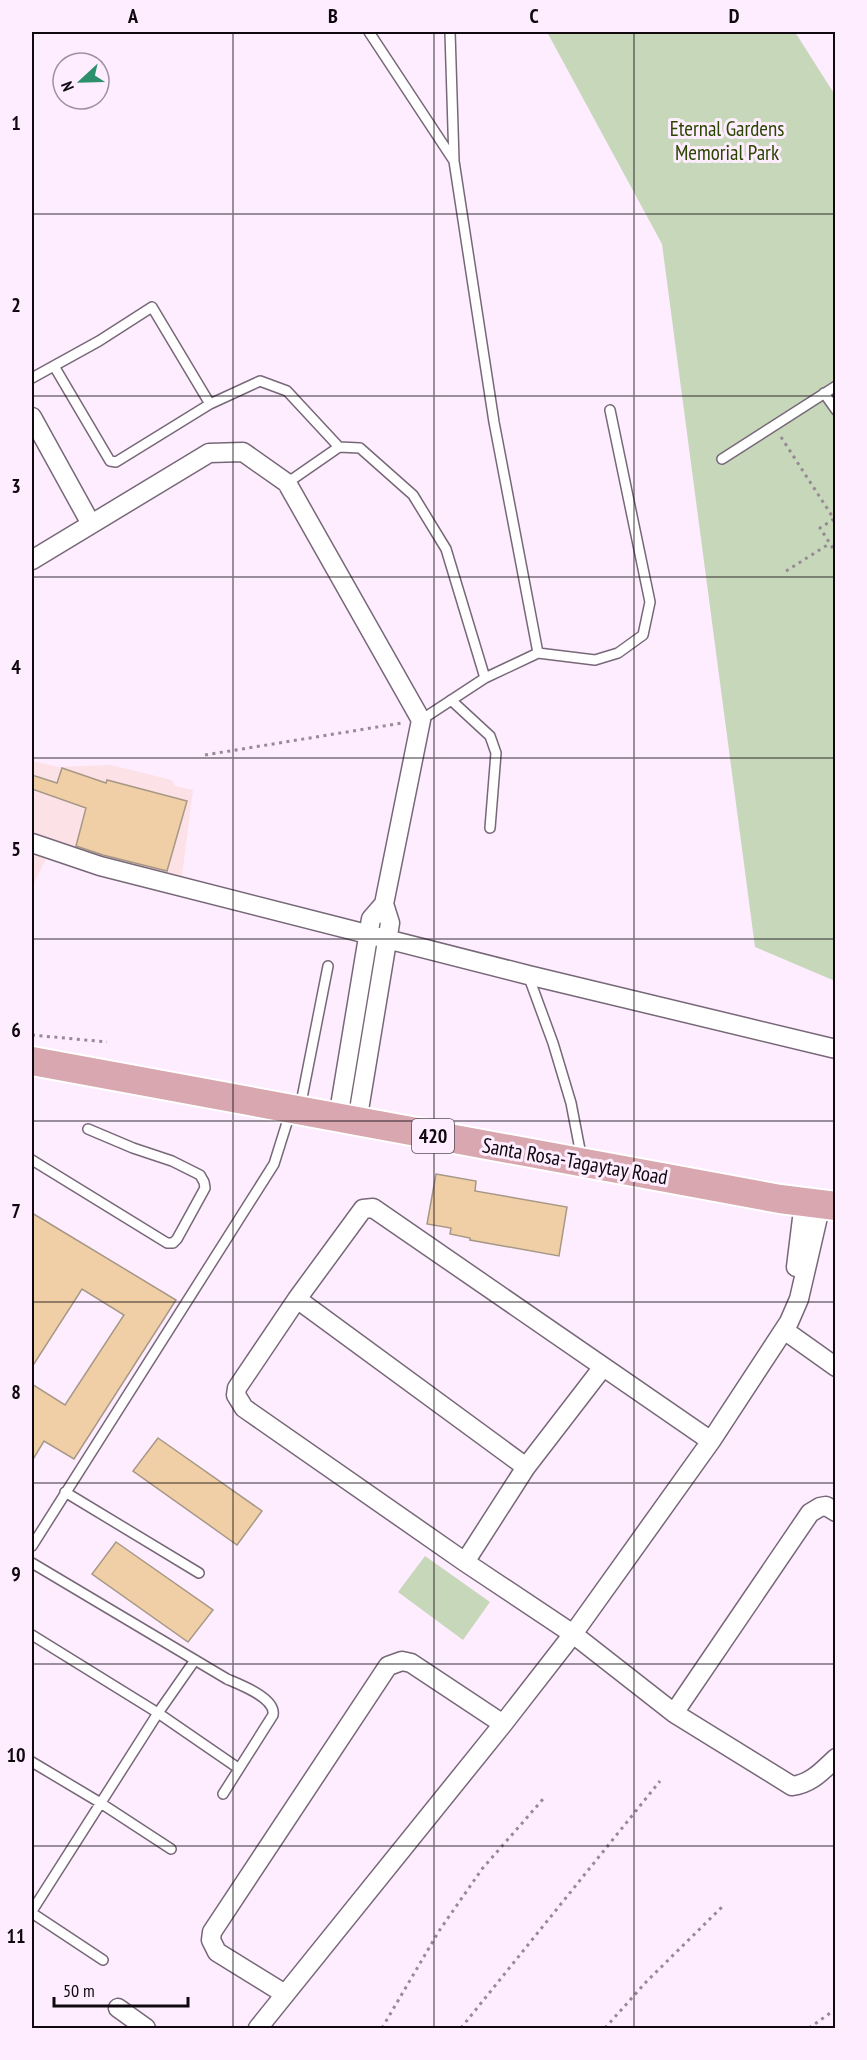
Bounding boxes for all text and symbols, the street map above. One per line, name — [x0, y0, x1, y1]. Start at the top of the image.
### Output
text: A — [127, 3, 139, 29]
text: B — [328, 3, 338, 29]
text: C — [529, 3, 539, 29]
text: D — [729, 3, 740, 29]
north arrow — [51, 51, 111, 111]
text: N — [56, 79, 78, 94]
text: 1 — [11, 110, 21, 136]
park label: Eternal Gardens Memorial Park — [670, 115, 784, 166]
text: 2 — [11, 292, 21, 318]
text: 3 — [11, 473, 21, 499]
text: 4 — [11, 654, 21, 680]
text: 5 — [11, 836, 21, 862]
text: 6 — [11, 1017, 21, 1043]
road number: 420 — [412, 1119, 454, 1153]
street label: Santa Rosa-Tagaytay Road — [480, 1131, 670, 1191]
text: 7 — [11, 1198, 21, 1224]
text: 8 — [11, 1379, 21, 1405]
text: 9 — [11, 1561, 21, 1587]
text: 10 — [6, 1742, 26, 1768]
text: 11 — [6, 1923, 26, 1949]
scale bar — [54, 1970, 188, 2008]
text: 50 m — [63, 1979, 95, 2002]

